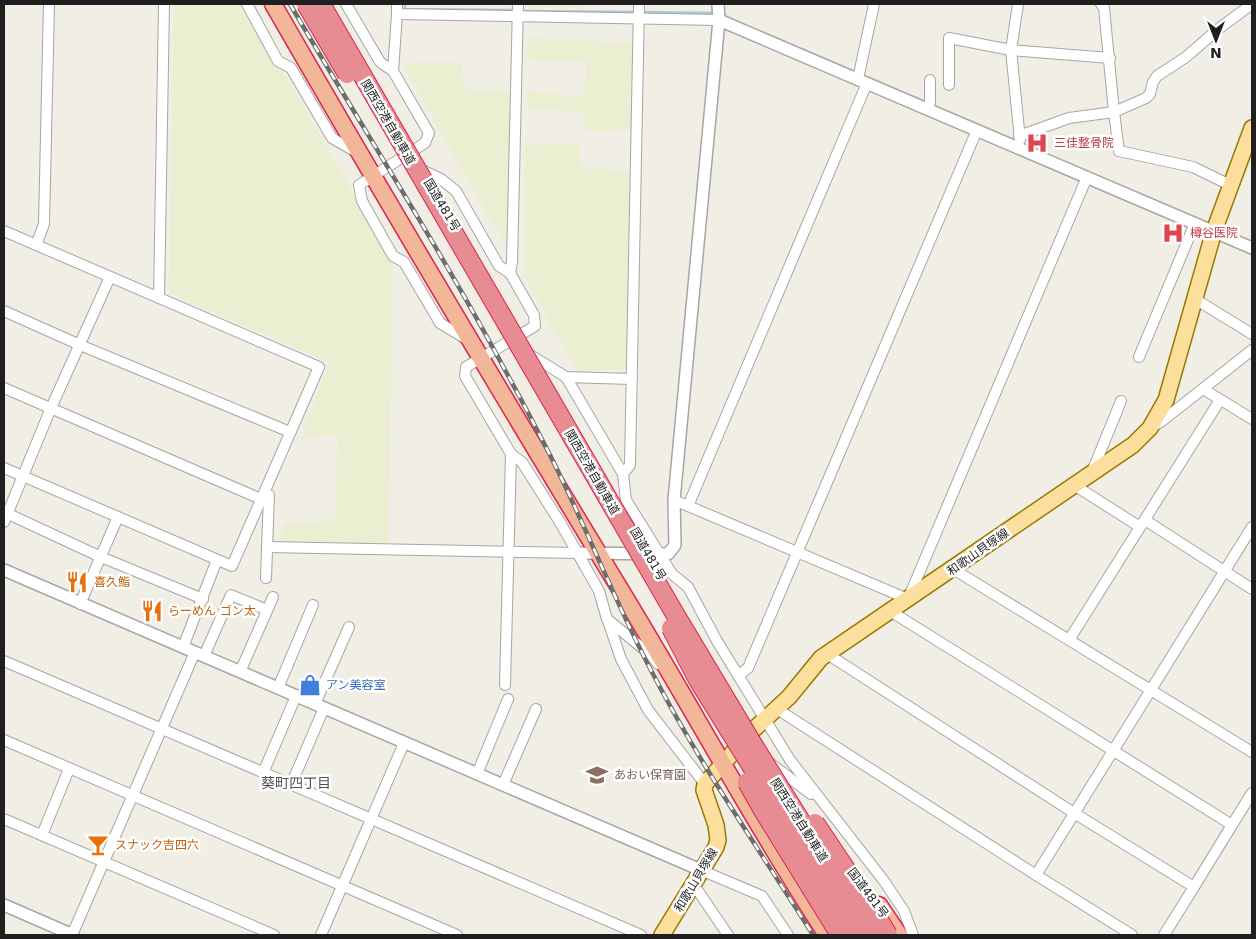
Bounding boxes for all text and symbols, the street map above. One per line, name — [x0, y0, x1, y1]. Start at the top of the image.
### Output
north arrow — [1191, 15, 1241, 65]
text: N — [1210, 45, 1222, 61]
street label: 関西空港自動車道 — [358, 77, 418, 167]
hospital icon: 三佳整骨院 — [1024, 130, 1050, 156]
place label: 三佳整骨院 — [1054, 136, 1114, 150]
street label: 国道481号 — [421, 176, 463, 234]
hospital icon: 樽谷医院 — [1160, 220, 1186, 246]
place label: 樽谷医院 — [1190, 226, 1238, 240]
street label: 関西空港自動車道 — [562, 427, 622, 517]
street label: 国道481号 — [627, 525, 669, 583]
street label: 和歌山貝塚線 — [944, 526, 1012, 578]
restaurant icon: 喜久鮨 — [64, 569, 90, 595]
place label: 喜久鮨 — [94, 575, 130, 589]
restaurant icon: らーめん ゴン太 — [139, 598, 165, 624]
place label: らーめん ゴン太 — [168, 604, 256, 618]
shop icon: アン美容室 — [297, 672, 323, 698]
place label: アン美容室 — [326, 678, 386, 692]
school or university icon: あおい保育園 — [584, 762, 610, 788]
place label: あおい保育園 — [614, 768, 686, 782]
district label: 葵町四丁目 — [261, 775, 331, 791]
street label: 関西空港自動車道 — [768, 776, 830, 864]
bar icon: スナック吉四六 — [85, 832, 111, 858]
place label: スナック吉四六 — [115, 838, 199, 852]
street label: 和歌山貝塚線 — [671, 846, 721, 914]
street label: 国道481号 — [845, 865, 891, 921]

